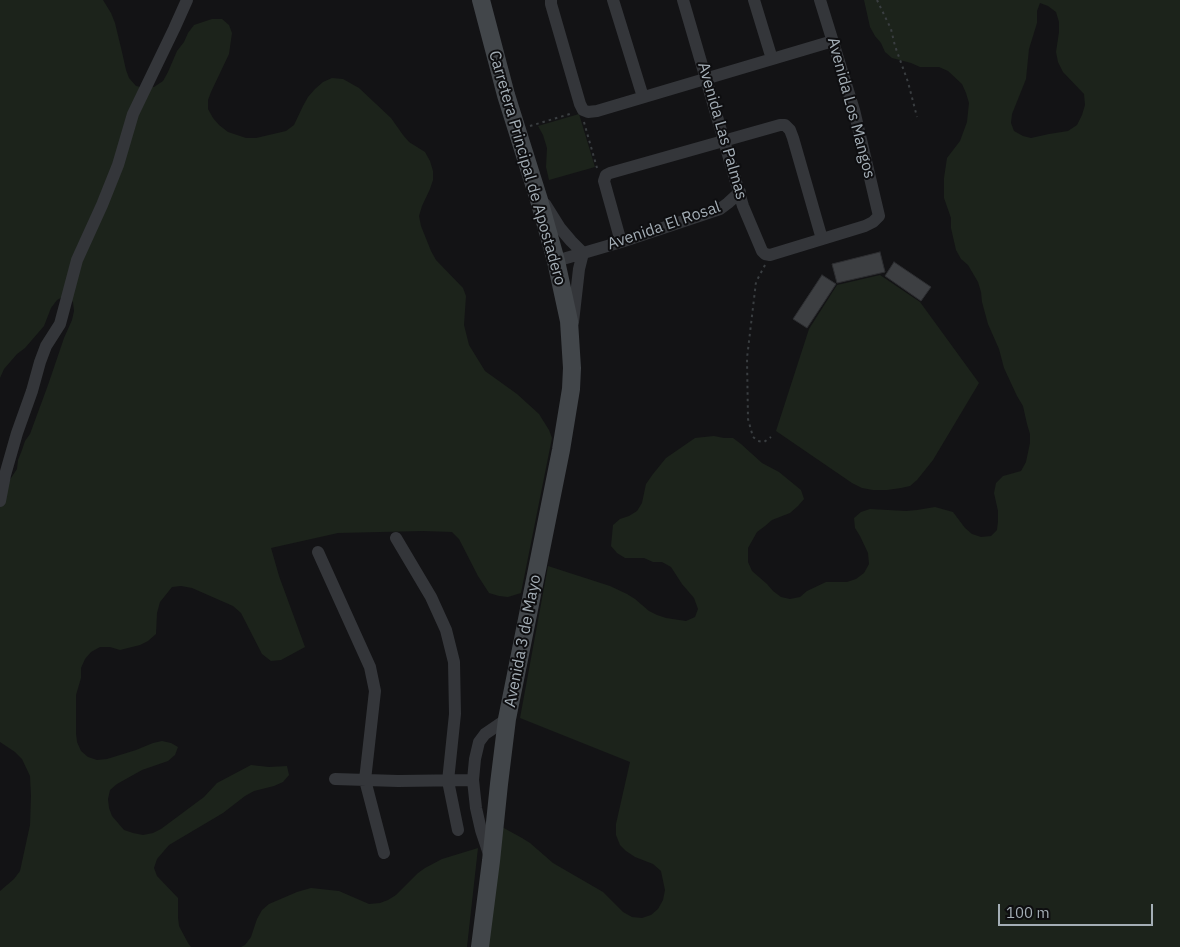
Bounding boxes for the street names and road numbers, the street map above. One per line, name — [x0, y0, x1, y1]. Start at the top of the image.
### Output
street label: Avenida Los Mangos — [823, 35, 879, 181]
street label: Carretera Principal de Apostadero — [484, 49, 570, 287]
street label: Avenida Las Palmas — [693, 60, 751, 202]
street label: Avenida El Rosal — [605, 198, 723, 254]
street label: Avenida 3 de Mayo — [501, 573, 545, 709]

